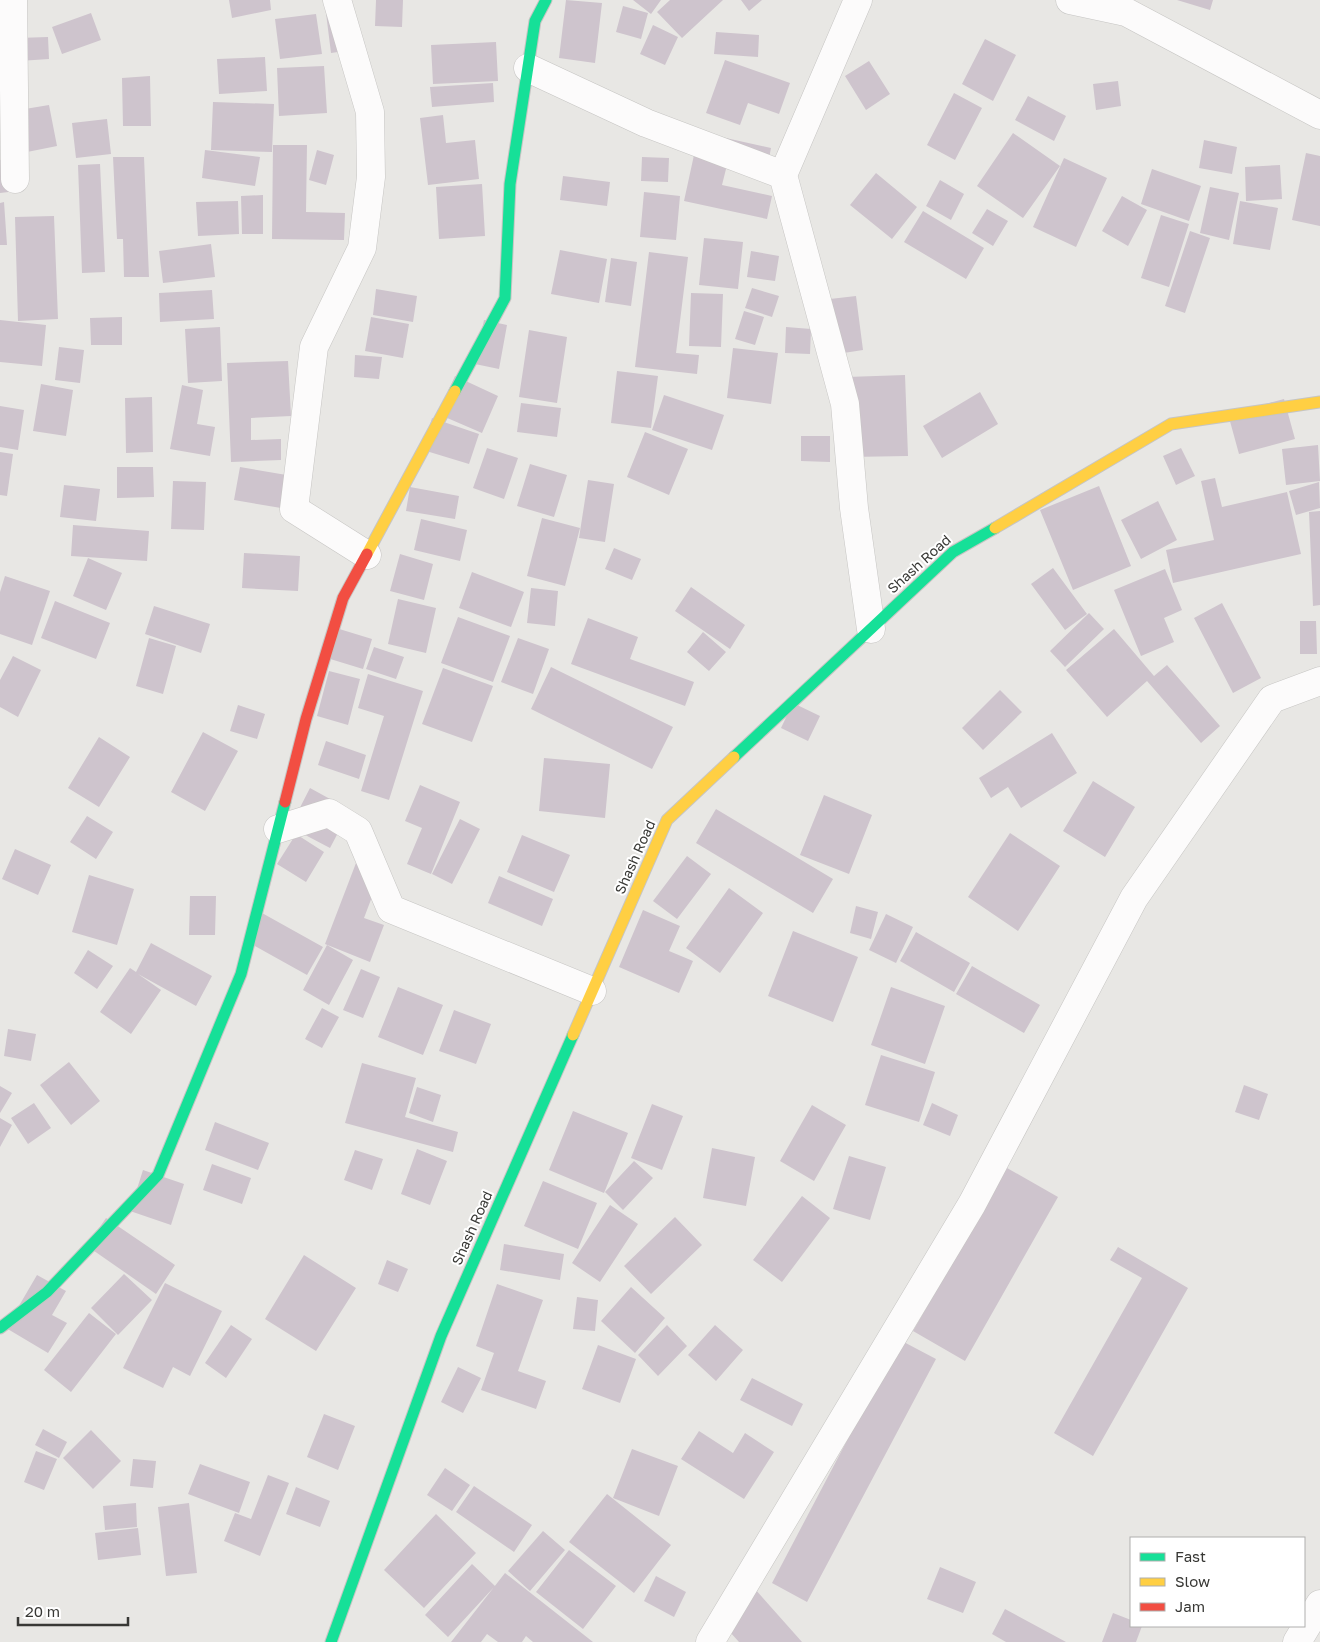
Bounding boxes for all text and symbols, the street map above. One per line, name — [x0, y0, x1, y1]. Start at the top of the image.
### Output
street label: Shash Road — [884, 531, 954, 596]
street label: Shash Road — [611, 817, 658, 896]
street label: Shash Road — [448, 1188, 495, 1267]
legend — [1130, 1537, 1305, 1627]
text: Fast — [1175, 1547, 1206, 1565]
text: Slow — [1175, 1572, 1210, 1590]
scale bar — [18, 1594, 128, 1626]
text: Jam — [1175, 1597, 1205, 1615]
text: 20 m — [25, 1602, 60, 1620]

